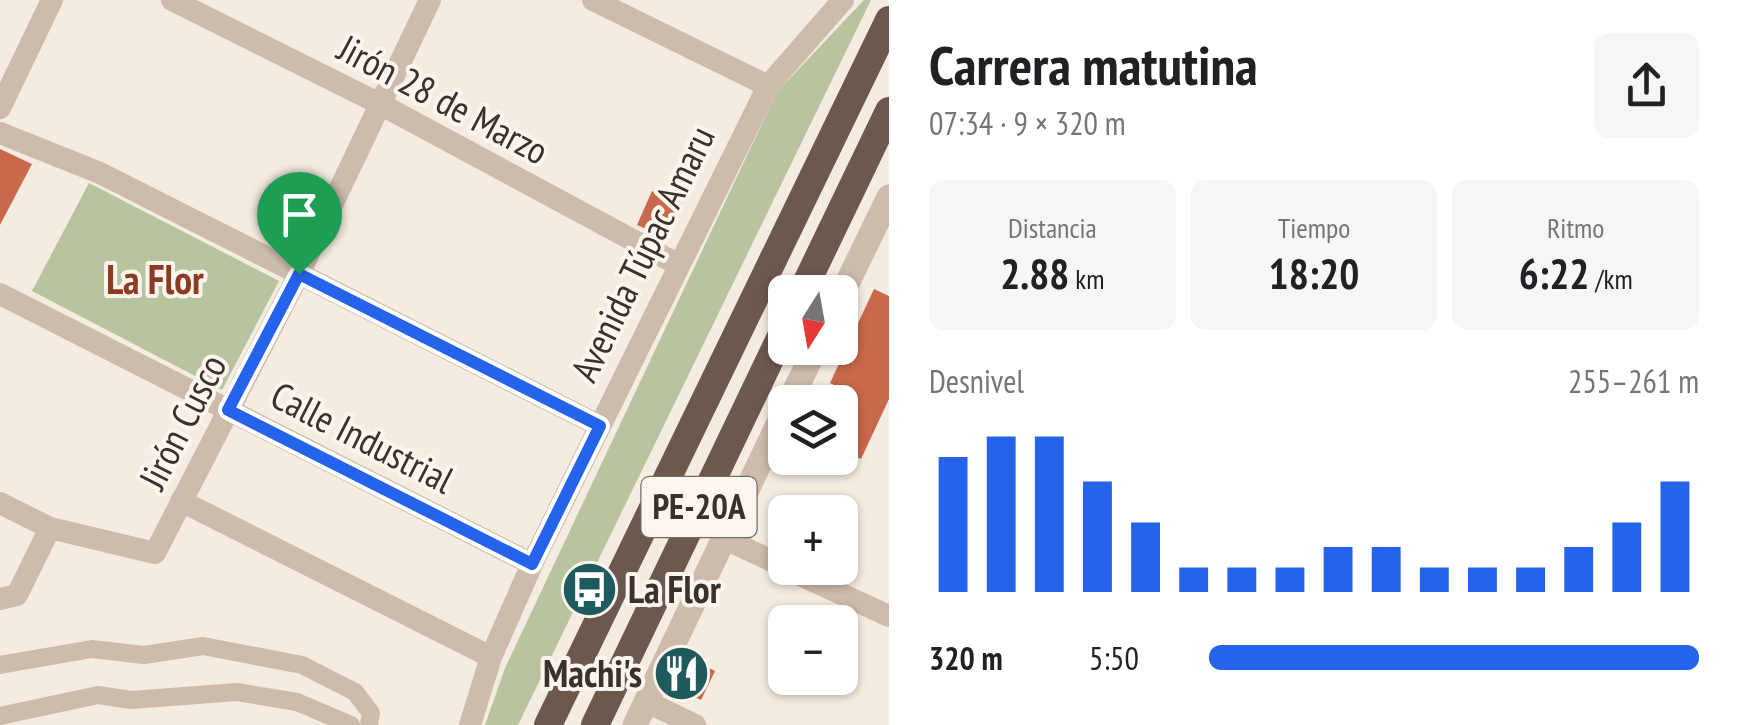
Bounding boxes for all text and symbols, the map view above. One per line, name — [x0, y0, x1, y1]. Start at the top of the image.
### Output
street label: Jirón 28 de Marzo — [329, 22, 557, 175]
text: Carrera matutina — [929, 29, 1258, 100]
button: share — [1594, 33, 1699, 138]
text: 07:34 · 9 × 320 m — [929, 102, 1126, 144]
street label: Avenida Túpac Amaru — [559, 117, 725, 389]
pin — [257, 172, 342, 275]
icon: arrive — [272, 187, 327, 242]
text: Distancia — [1008, 209, 1097, 246]
text: Tiempo — [1278, 209, 1350, 246]
text: Ritmo — [1547, 209, 1604, 246]
text: 2.88 — [1000, 246, 1069, 301]
text: 18:20 — [1269, 246, 1359, 301]
text: 6:22 — [1519, 246, 1589, 301]
district label: La Flor — [106, 253, 204, 305]
text: km — [1069, 260, 1104, 297]
text: /km — [1589, 260, 1633, 297]
north arrow — [768, 275, 858, 365]
map controls — [768, 275, 858, 695]
street label: Jirón Cusco — [127, 346, 236, 498]
text: Desnivel — [929, 360, 1024, 402]
text: 255–261 m — [1568, 360, 1699, 402]
street label: Calle Industrial — [263, 370, 462, 504]
button: layers — [768, 385, 858, 475]
road number: PE-20A — [642, 477, 756, 537]
button: + — [768, 495, 858, 585]
bus stop icon: La Flor — [559, 560, 619, 620]
place label: La Flor — [628, 564, 722, 613]
button: − — [768, 605, 858, 695]
text: 320 m — [929, 637, 1003, 679]
text: 5:50 — [1089, 637, 1139, 679]
restaurant icon: Machi's — [651, 644, 711, 704]
place label: Machi's — [543, 648, 642, 697]

